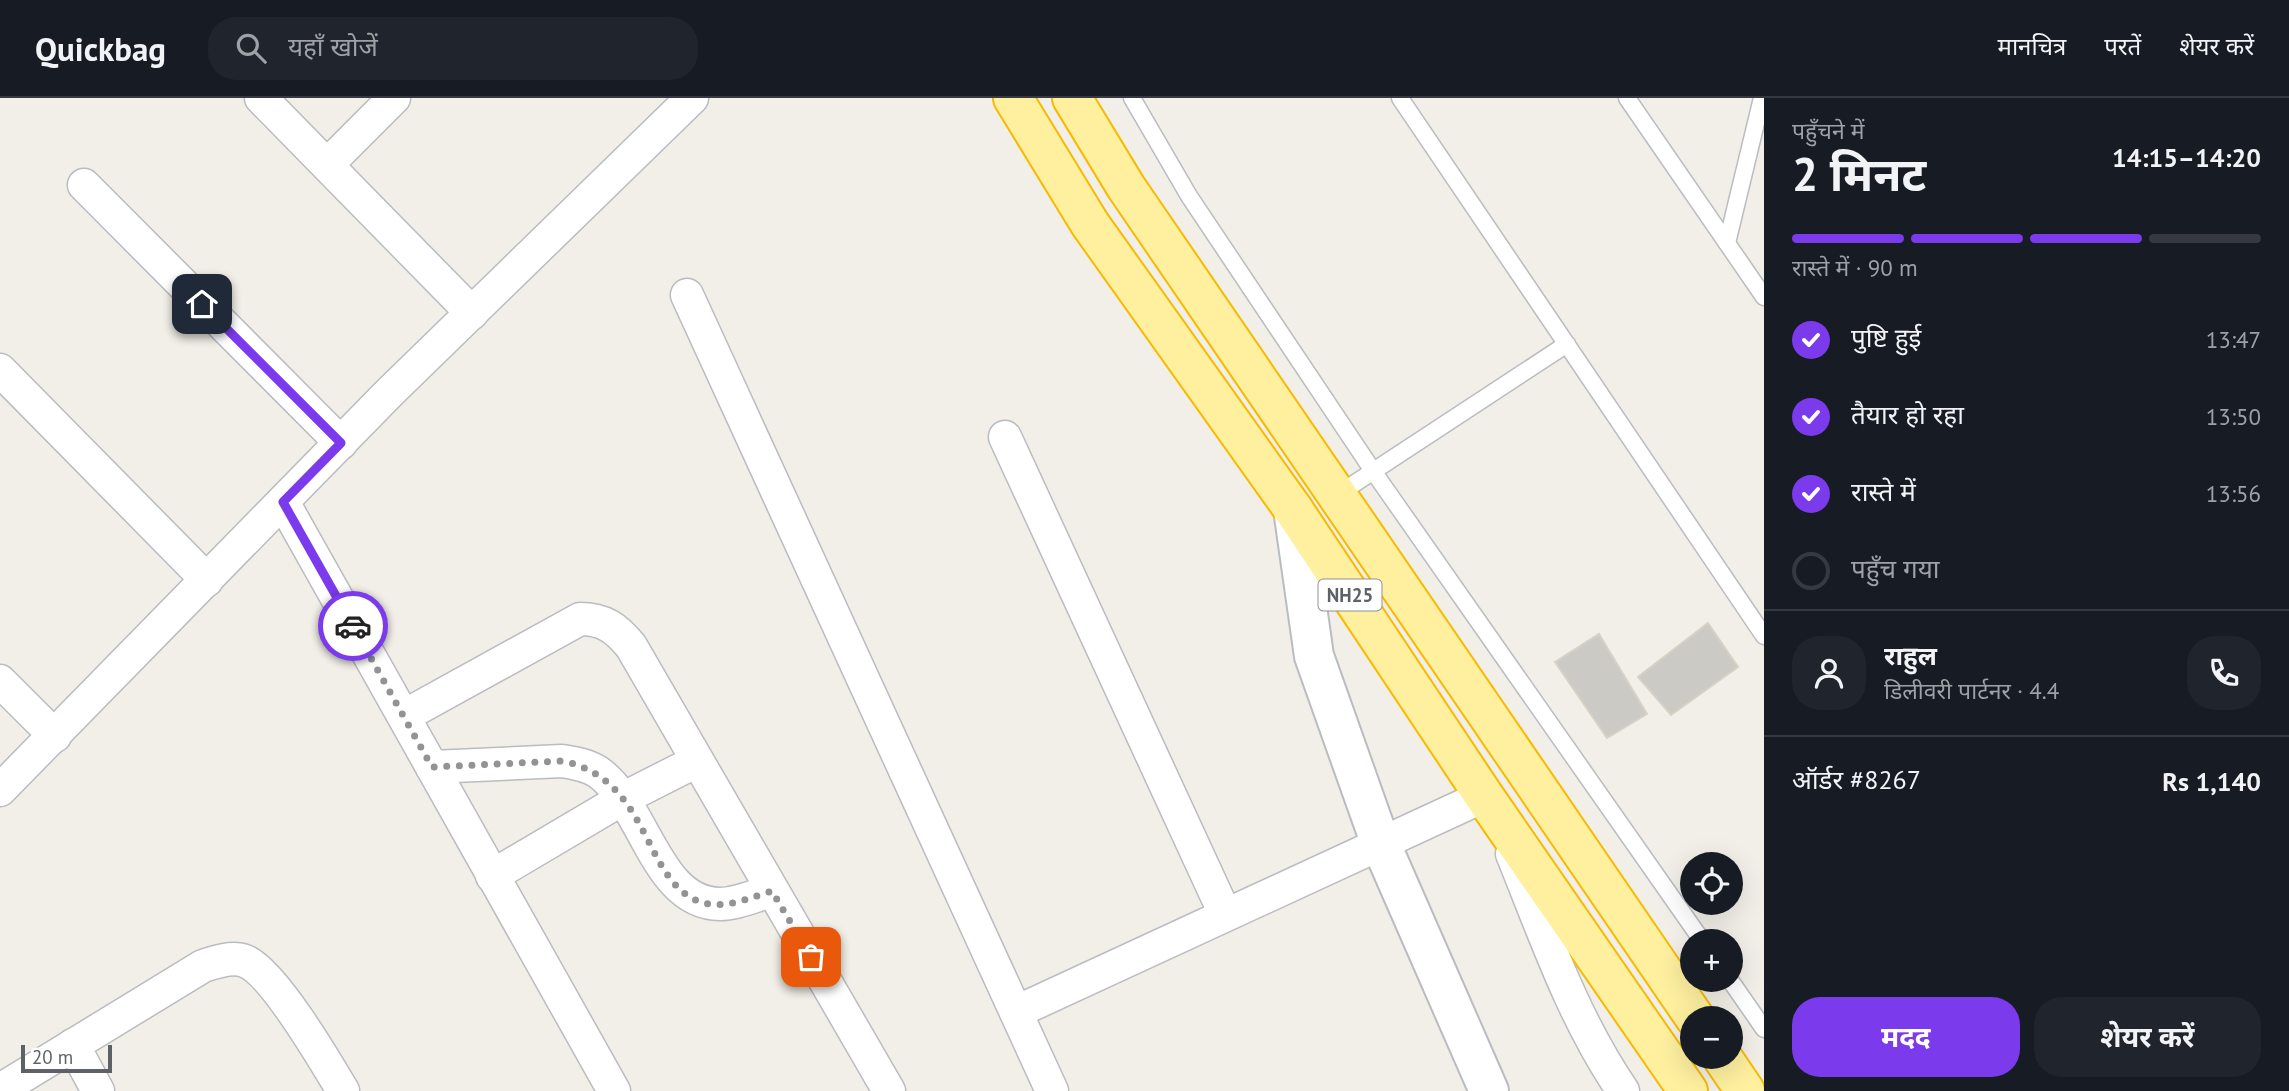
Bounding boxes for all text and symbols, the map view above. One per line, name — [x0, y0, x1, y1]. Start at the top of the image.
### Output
search box — [208, 17, 698, 80]
text: Quickbag — [35, 27, 166, 70]
icon: search — [232, 29, 270, 67]
text: यहाँ खोजें — [288, 30, 378, 63]
text: मानचित्र — [1998, 31, 2066, 62]
text: परतें — [2104, 31, 2141, 62]
text: शेयर करें — [2179, 31, 2254, 62]
text: पहुँचने में — [1792, 116, 1865, 145]
text: 14:15–14:20 — [2112, 141, 2261, 174]
text: 2 मिनट — [1792, 144, 1926, 204]
text: रास्ते में · 90 m — [1792, 253, 1918, 282]
pin — [172, 274, 232, 334]
icon: home — [183, 285, 221, 323]
icon: check — [1792, 321, 1830, 359]
text: पुष्टि हुई — [1851, 321, 1921, 354]
text: 13:47 — [2206, 325, 2261, 354]
icon: check — [1792, 398, 1830, 436]
text: तैयार हो रहा — [1851, 398, 1964, 431]
text: 13:50 — [2206, 402, 2261, 431]
icon: check — [1792, 475, 1830, 513]
text: रास्ते में — [1851, 475, 1916, 508]
text: 13:56 — [2206, 479, 2261, 508]
text: पहुँच गया — [1851, 552, 1939, 585]
road number: NH25 — [1318, 580, 1382, 610]
courier — [318, 591, 388, 661]
icon: car — [334, 607, 372, 645]
button: person — [1792, 636, 1866, 710]
button: phone — [2187, 636, 2261, 710]
text: राहुल — [1884, 639, 1937, 672]
text: डिलीवरी पार्टनर · 4.4 — [1884, 676, 2059, 705]
text: ऑर्डर #8267 — [1792, 763, 1921, 796]
text: Rs 1,140 — [2162, 765, 2261, 798]
map controls — [1680, 852, 1743, 1069]
button: locate — [1680, 852, 1743, 915]
pin — [781, 927, 841, 987]
button: + — [1680, 929, 1743, 992]
icon: bag — [792, 938, 830, 976]
button: मदद — [1792, 997, 2020, 1077]
button: शेयर करें — [2034, 997, 2261, 1077]
button: − — [1680, 1006, 1743, 1069]
scale bar — [21, 1042, 112, 1074]
text: 20 m — [32, 1045, 73, 1069]

